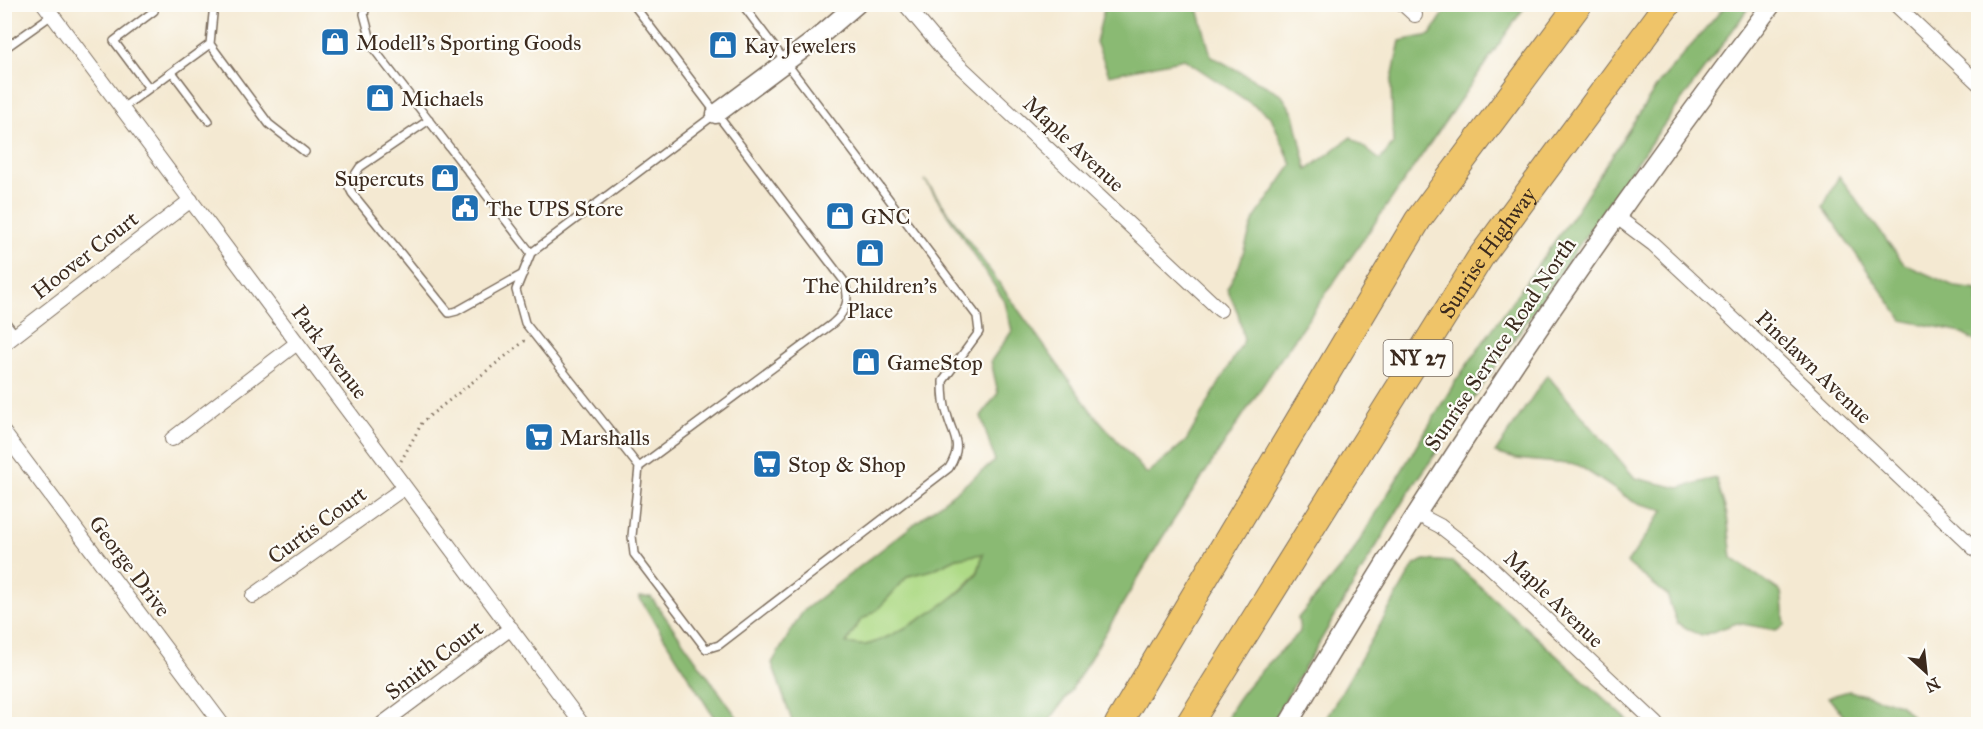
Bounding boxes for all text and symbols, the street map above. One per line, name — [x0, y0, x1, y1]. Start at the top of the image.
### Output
shop icon: Modell's Sporting Goods — [319, 26, 351, 58]
place label: Modell's Sporting Goods — [356, 29, 581, 56]
shop icon: Kay Jewelers — [707, 29, 739, 61]
place label: Kay Jewelers — [744, 32, 856, 59]
shop icon: Michaels — [364, 82, 396, 114]
place label: Michaels — [401, 85, 484, 112]
street label: Maple Avenue — [1018, 90, 1130, 198]
shop icon: Supercuts — [429, 162, 461, 194]
place label: Supercuts — [334, 165, 424, 192]
street label: Sunrise Highway — [1432, 181, 1542, 323]
public building icon: The UPS Store — [449, 192, 481, 224]
place label: The UPS Store — [486, 195, 623, 222]
shop icon: GNC — [824, 200, 856, 232]
place label: GNC — [861, 203, 911, 230]
street label: Hoover Court — [26, 205, 144, 305]
street label: Sunrise Service Road North — [1418, 232, 1582, 456]
shop icon: The Children's Place — [854, 237, 886, 269]
place label: The Children's Place — [803, 272, 937, 324]
street label: Park Avenue — [286, 300, 374, 404]
street label: Pinelawn Avenue — [1750, 305, 1878, 429]
road number: NY 27 — [1384, 340, 1452, 376]
shop icon: GameStop — [850, 346, 882, 378]
place label: GameStop — [887, 349, 983, 376]
supermarket icon: Marshalls — [523, 421, 555, 453]
place label: Marshalls — [560, 424, 650, 451]
supermarket icon: Stop & Shop — [751, 448, 783, 480]
place label: Stop & Shop — [788, 451, 906, 478]
street label: Curtis Court — [262, 480, 372, 570]
street label: George Drive — [83, 510, 177, 622]
street label: Maple Avenue — [1498, 545, 1610, 653]
street label: Smith Court — [380, 614, 489, 706]
north arrow — [1896, 642, 1956, 702]
text: N — [1922, 673, 1943, 697]

